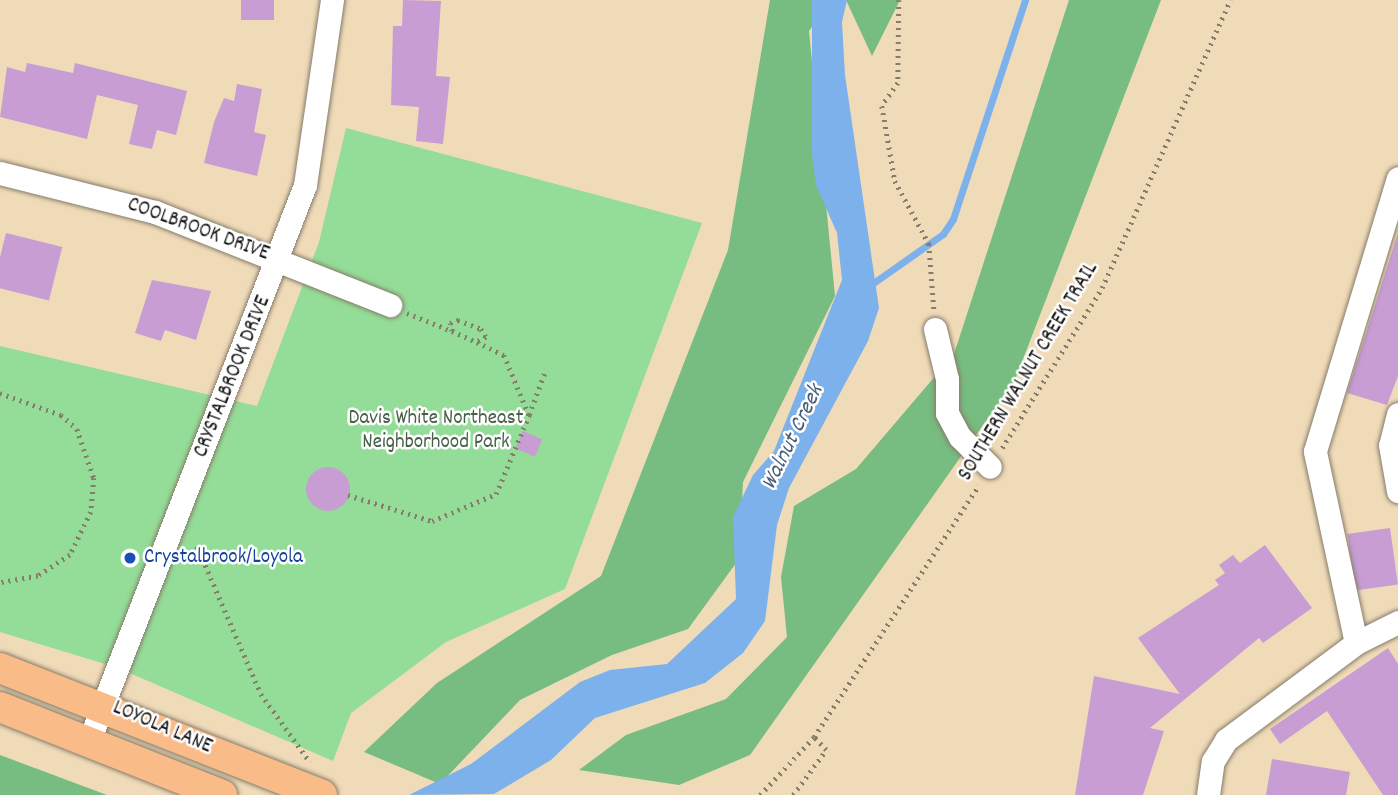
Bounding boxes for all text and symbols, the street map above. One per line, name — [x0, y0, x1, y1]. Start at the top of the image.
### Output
street label: COOLBROOK DRIVE — [124, 193, 272, 267]
street label: SOUTHERN WALNUT CREEK TRAIL — [954, 258, 1104, 486]
street label: CRYSTALBROOK DRIVE — [189, 293, 277, 461]
water label: Walnut Creek — [757, 381, 831, 495]
park label: Davis White Northeast Neighborhood Park — [349, 406, 523, 456]
place label: Crystalbrook/Loyola — [144, 545, 303, 571]
marker: Crystalbrook/Loyola — [122, 550, 138, 566]
street label: LOYOLA LANE — [109, 696, 215, 760]

